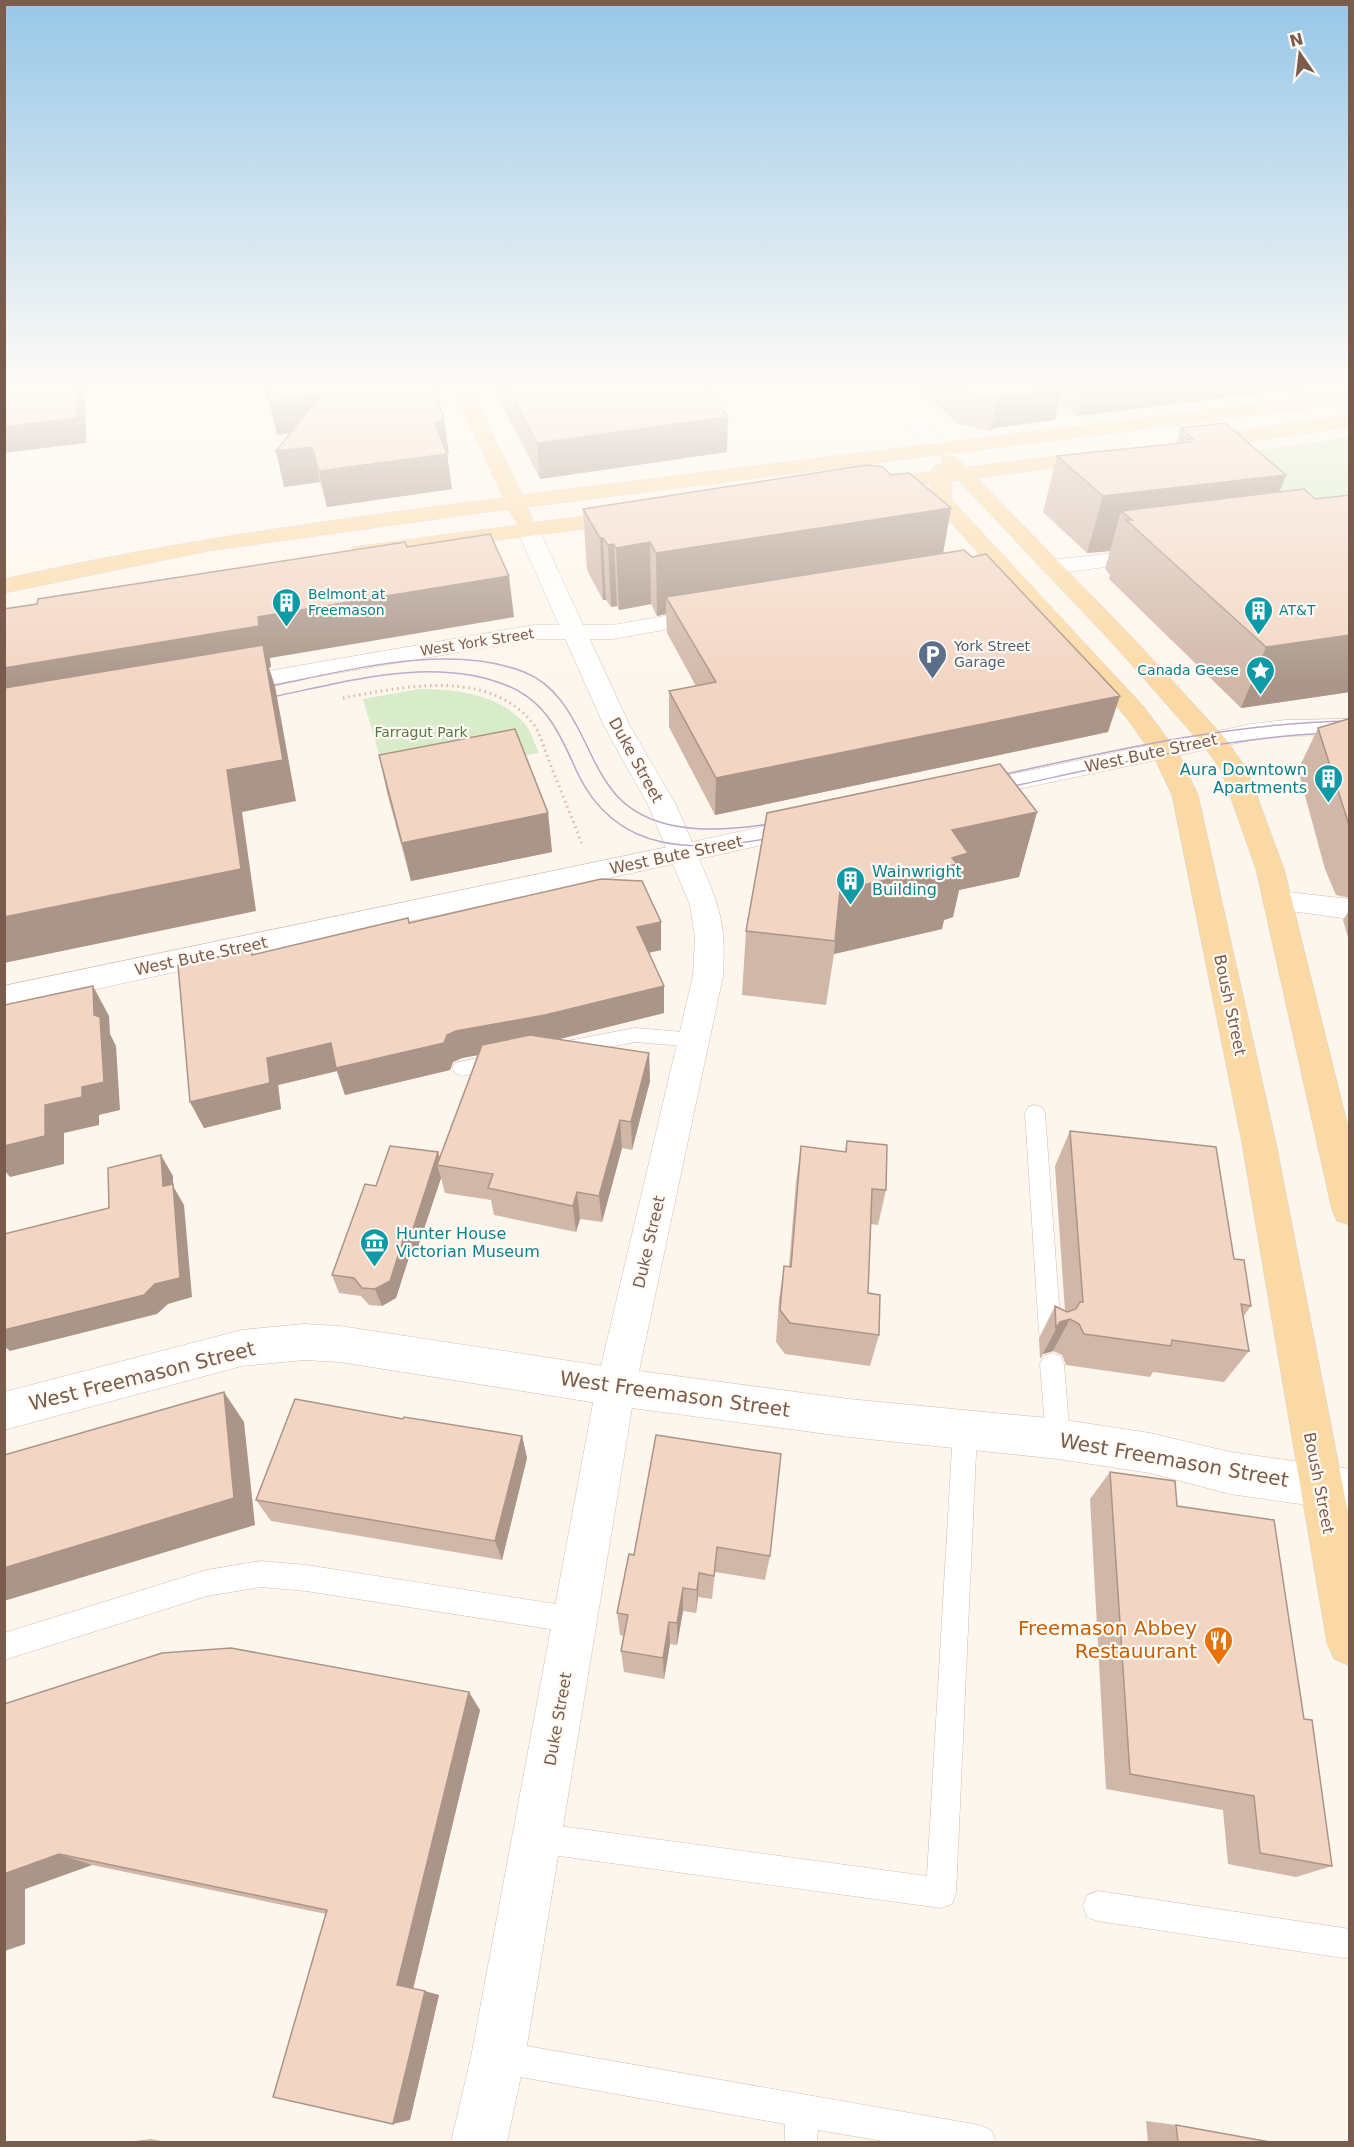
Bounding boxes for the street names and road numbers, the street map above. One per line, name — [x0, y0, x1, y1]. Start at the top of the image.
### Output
street label: West York Street — [419, 625, 536, 659]
street label: Duke Street — [605, 714, 667, 806]
street label: West Bute Street — [1083, 730, 1219, 776]
street label: West Bute Street — [608, 832, 744, 878]
street label: West Bute Street — [133, 933, 269, 979]
street label: Boush Street — [1210, 953, 1250, 1057]
street label: Duke Street — [629, 1194, 669, 1290]
street label: West Freemason Street — [26, 1336, 258, 1416]
street label: West Freemason Street — [558, 1366, 792, 1422]
street label: West Freemason Street — [1058, 1428, 1291, 1492]
street label: Boush Street — [1300, 1431, 1338, 1535]
street label: Duke Street — [540, 1671, 576, 1767]

